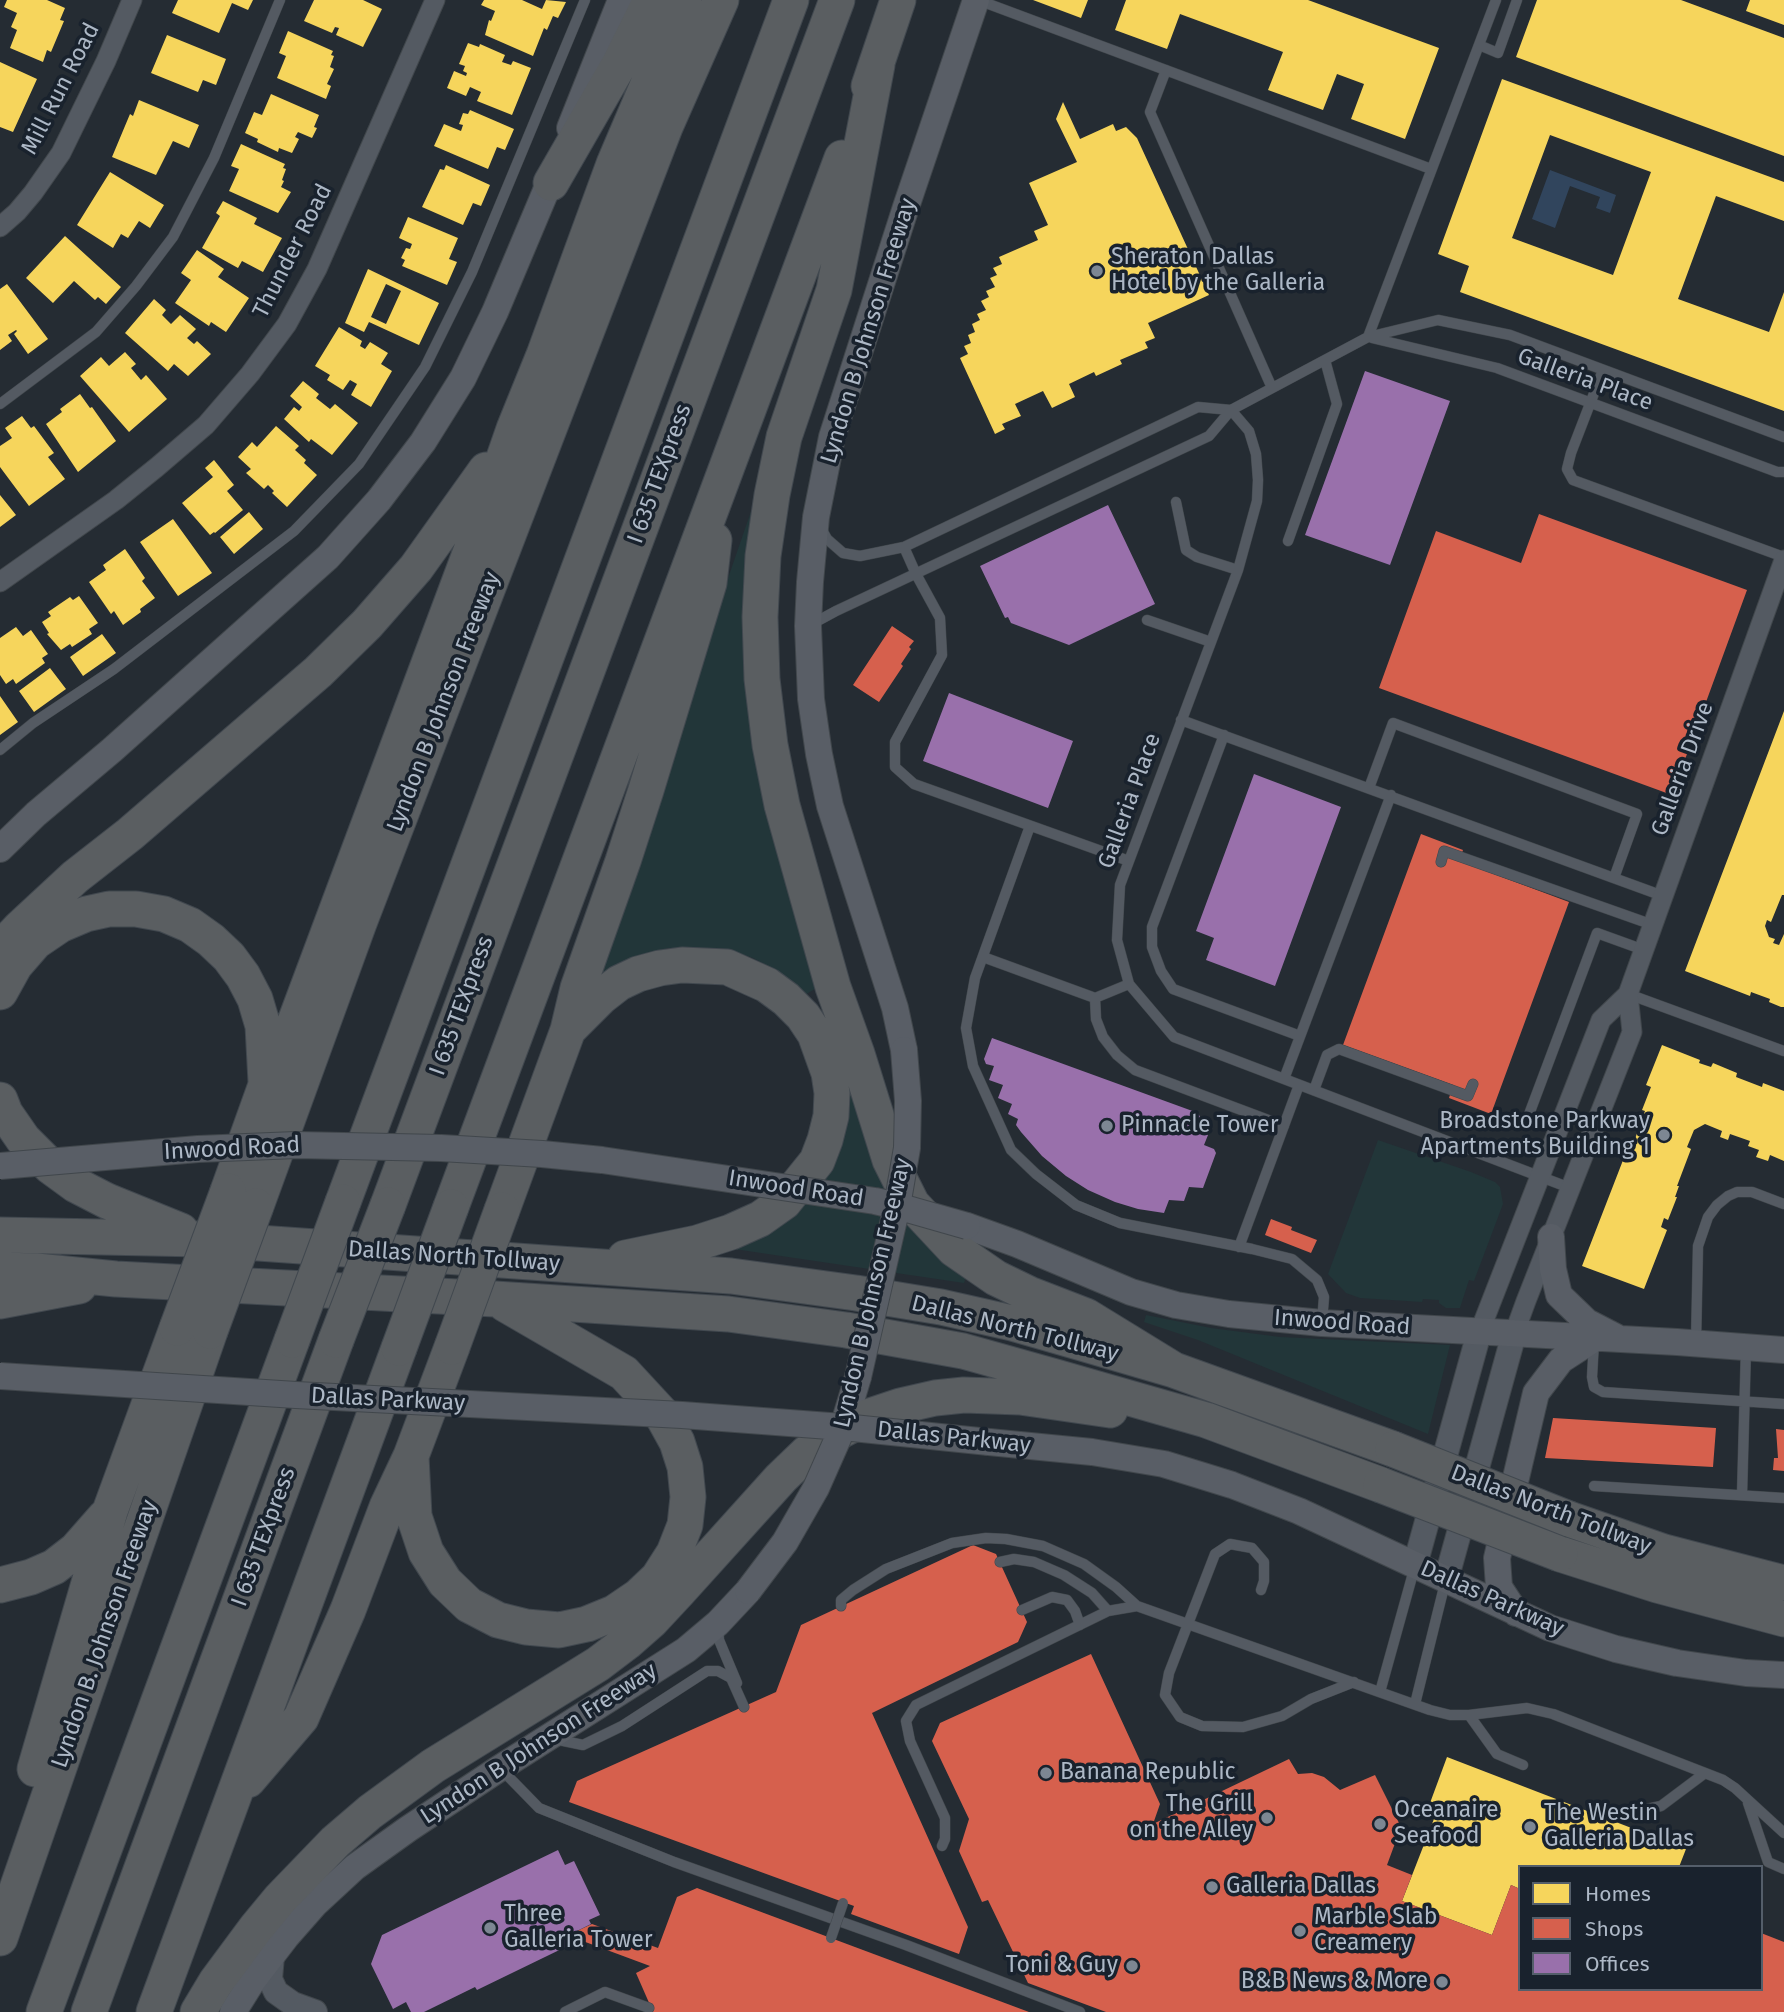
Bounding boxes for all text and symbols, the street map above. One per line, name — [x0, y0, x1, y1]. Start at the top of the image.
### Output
street label: Mill Run Road — [16, 19, 106, 159]
street label: Thunder Road — [247, 179, 339, 323]
street label: Lyndon B Johnson Freeway — [815, 195, 923, 467]
place label: Sheraton Dallas Hotel by the Galleria — [1111, 244, 1325, 298]
marker: Sheraton Dallas Hotel by the Galleria — [1089, 263, 1105, 279]
street label: Galleria Place — [1514, 343, 1656, 417]
street label: I 635 TEXpress — [622, 401, 698, 547]
street label: Lyndon B Johnson Freeway — [382, 568, 506, 836]
street label: Galleria Drive — [1646, 698, 1720, 840]
street label: Galleria Place — [1093, 730, 1167, 872]
street label: I 635 TEXpress — [424, 933, 500, 1079]
place label: Broadstone Parkway Apartments Building 1 — [1421, 1108, 1650, 1162]
place label: Pinnacle Tower — [1121, 1112, 1279, 1140]
marker: Pinnacle Tower — [1099, 1118, 1115, 1134]
marker: Broadstone Parkway Apartments Building 1 — [1656, 1127, 1672, 1143]
street label: Inwood Road — [163, 1132, 301, 1166]
street label: Lyndon B Johnson Freeway — [829, 1155, 917, 1431]
street label: Inwood Road — [726, 1165, 866, 1213]
street label: Dallas North Tollway — [347, 1236, 561, 1278]
street label: Dallas North Tollway — [909, 1290, 1121, 1368]
street label: Inwood Road — [1273, 1304, 1411, 1342]
street label: Dallas Parkway — [310, 1382, 466, 1418]
street label: Dallas Parkway — [876, 1416, 1032, 1460]
street label: Dallas North Tollway — [1447, 1459, 1655, 1561]
street label: I 635 TEXpress — [226, 1464, 302, 1610]
street label: Lyndon B. Johnson Freeway — [46, 1496, 164, 1772]
street label: Dallas Parkway — [1416, 1555, 1568, 1643]
street label: Lyndon B Johnson Freeway — [416, 1657, 662, 1831]
place label: Banana Republic — [1060, 1759, 1236, 1787]
marker: Banana Republic — [1038, 1765, 1054, 1781]
place label: The Grill on the Alley — [1129, 1791, 1253, 1845]
place label: Oceanaire Seafood — [1394, 1797, 1498, 1851]
place label: The Westin Galleria Dallas — [1544, 1800, 1694, 1854]
marker: The Grill on the Alley — [1259, 1810, 1275, 1826]
marker: Oceanaire Seafood — [1372, 1816, 1388, 1832]
marker: The Westin Galleria Dallas — [1522, 1819, 1538, 1835]
legend — [1518, 1865, 1763, 1991]
place label: Galleria Dallas — [1226, 1873, 1376, 1901]
marker: Galleria Dallas — [1204, 1879, 1220, 1895]
text: Homes — [1585, 1881, 1651, 1907]
place label: Three Galleria Tower — [504, 1901, 653, 1955]
place label: Marble Slab Creamery — [1314, 1904, 1438, 1958]
text: Shops — [1585, 1916, 1643, 1942]
marker: Three Galleria Tower — [482, 1920, 498, 1936]
marker: Marble Slab Creamery — [1292, 1923, 1308, 1939]
text: Offices — [1585, 1951, 1650, 1977]
place label: Toni & Guy — [1006, 1952, 1118, 1980]
marker: Toni & Guy — [1124, 1958, 1140, 1974]
place label: B&B News & More — [1241, 1968, 1428, 1996]
marker: B&B News & More — [1434, 1974, 1450, 1990]

